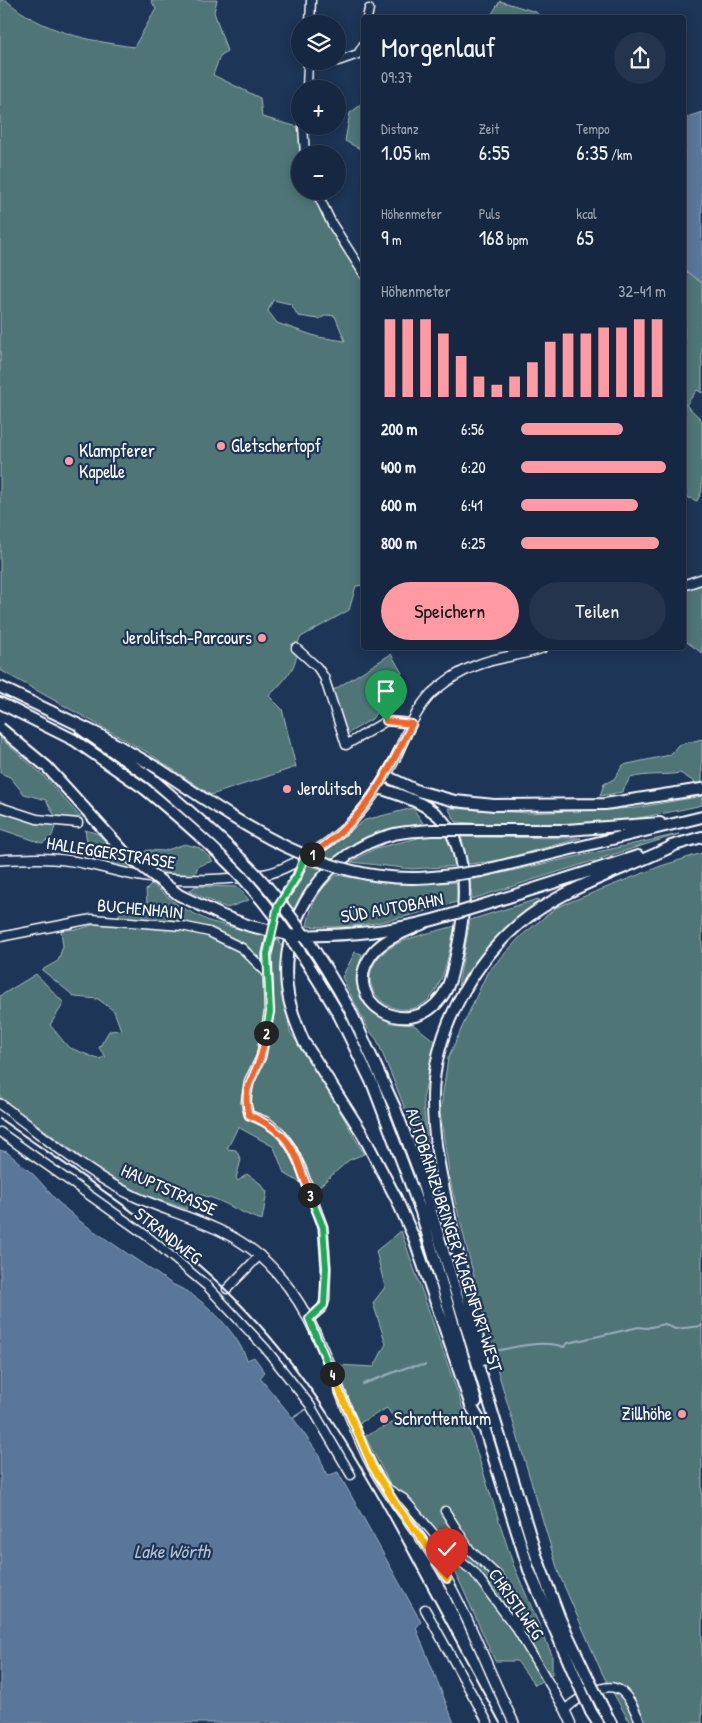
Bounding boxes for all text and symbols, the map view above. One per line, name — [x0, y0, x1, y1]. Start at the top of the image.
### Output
map controls — [291, 15, 346, 200]
button: layers — [291, 15, 346, 70]
text: Morgenlauf — [381, 28, 496, 66]
button: share — [614, 32, 666, 84]
text: 09:37 — [381, 66, 413, 88]
button: + — [291, 80, 346, 135]
text: Distanz — [381, 119, 419, 138]
text: Zeit — [479, 119, 499, 138]
text: Tempo — [576, 119, 610, 138]
text: 1.05 — [381, 138, 411, 167]
text: 6:55 — [479, 138, 510, 167]
text: 6:35 — [576, 138, 608, 167]
button: − — [291, 145, 346, 200]
text: km — [411, 145, 430, 164]
text: /km — [608, 145, 632, 164]
text: Höhenmeter — [381, 204, 442, 223]
text: Puls — [479, 204, 500, 223]
text: kcal — [576, 204, 597, 223]
text: 9 — [381, 223, 389, 252]
text: 168 — [479, 223, 504, 252]
text: 65 — [576, 223, 594, 252]
text: m — [389, 230, 401, 249]
text: bpm — [504, 230, 528, 249]
text: Höhenmeter — [381, 280, 451, 302]
text: 32–41 m — [618, 280, 666, 302]
text: 200 m — [381, 418, 417, 440]
text: 6:56 — [461, 418, 484, 440]
place label: Gletschertopf — [231, 433, 322, 458]
place label: Klampferer Kapelle — [79, 438, 155, 484]
marker: Gletschertopf — [215, 440, 227, 452]
marker: Klampferer Kapelle — [63, 455, 75, 467]
text: 400 m — [381, 456, 416, 478]
text: 6:20 — [461, 456, 486, 478]
text: 600 m — [381, 494, 416, 516]
text: 6:41 — [461, 494, 483, 516]
text: 800 m — [381, 532, 417, 554]
text: 6:25 — [461, 532, 485, 554]
button: Speichern — [381, 582, 519, 640]
button: Teilen — [529, 582, 666, 640]
place label: Jerolitsch-Parcours — [122, 625, 252, 650]
marker: Jerolitsch-Parcours — [256, 632, 268, 644]
pin — [365, 670, 407, 721]
icon: arrive — [372, 677, 400, 705]
place label: Jerolitsch — [297, 776, 362, 801]
marker: Jerolitsch — [281, 783, 293, 795]
street label: HALLEGGERSTRASSE — [45, 830, 177, 875]
pin: 1 — [300, 842, 324, 866]
text: 1 — [310, 845, 315, 864]
street label: SÜD AUTOBAHN — [339, 886, 445, 929]
street label: BUCHENHAIN — [96, 892, 184, 925]
pin: 2 — [254, 1020, 278, 1046]
text: 2 — [263, 1024, 270, 1043]
street label: AUTOBAHNZUBRINGER KLAGENFURT WEST — [400, 1105, 509, 1376]
street label: HAUPTSTRASSE — [117, 1157, 221, 1222]
pin: 3 — [298, 1182, 322, 1208]
text: 3 — [307, 1186, 314, 1205]
street label: STRANDWEG — [129, 1201, 208, 1270]
pin: 4 — [320, 1362, 344, 1386]
text: 4 — [330, 1365, 335, 1384]
place label: Zillhöhe — [622, 1401, 672, 1426]
place label: Schrottenturm — [394, 1406, 491, 1431]
marker: Zillhöhe — [676, 1408, 688, 1420]
marker: Schrottenturm — [378, 1413, 390, 1425]
pin — [426, 1528, 468, 1579]
icon: check — [433, 1535, 461, 1563]
water label: Lake Wörth — [134, 1538, 212, 1564]
street label: CHRISTLWEG — [483, 1563, 550, 1645]

